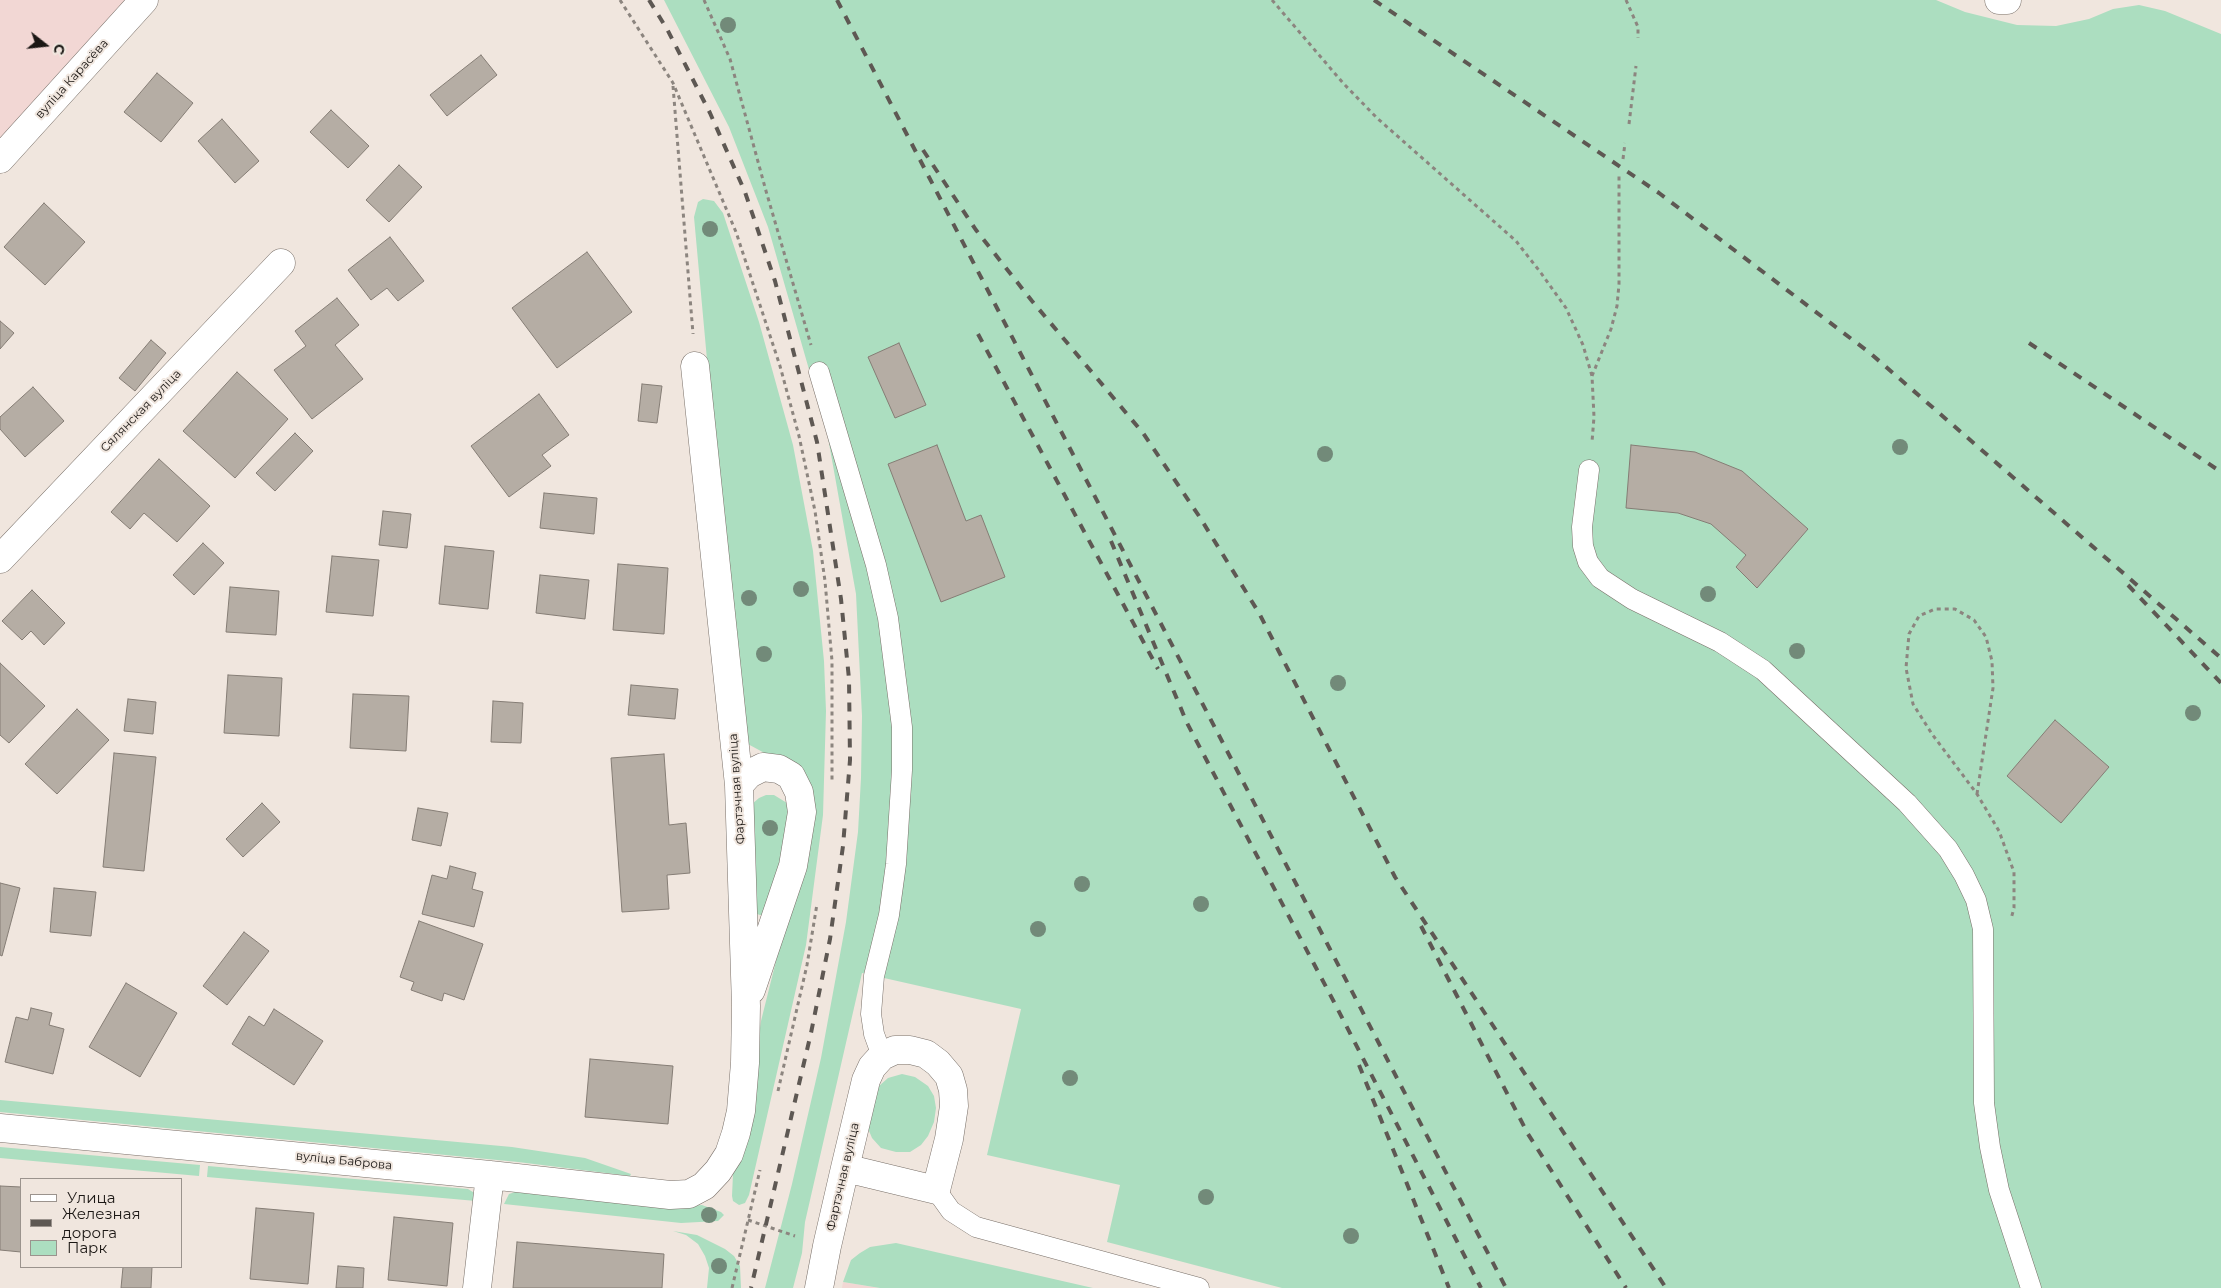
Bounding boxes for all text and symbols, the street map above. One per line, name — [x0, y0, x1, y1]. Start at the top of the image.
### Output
north arrow — [20, 20, 70, 70]
street label: вуліца Карасёва — [33, 36, 111, 122]
text: С — [49, 42, 69, 56]
street label: Сялянская вуліца — [98, 367, 184, 455]
street label: Фартэчная вуліца — [726, 733, 748, 845]
street label: Фартэчная вуліца — [823, 1121, 863, 1233]
street label: вуліца Баброва — [295, 1149, 393, 1173]
legend — [20, 1178, 182, 1268]
text: Улица — [67, 1188, 115, 1207]
text: Железная дорога — [62, 1204, 141, 1242]
text: Парк — [67, 1238, 107, 1257]

